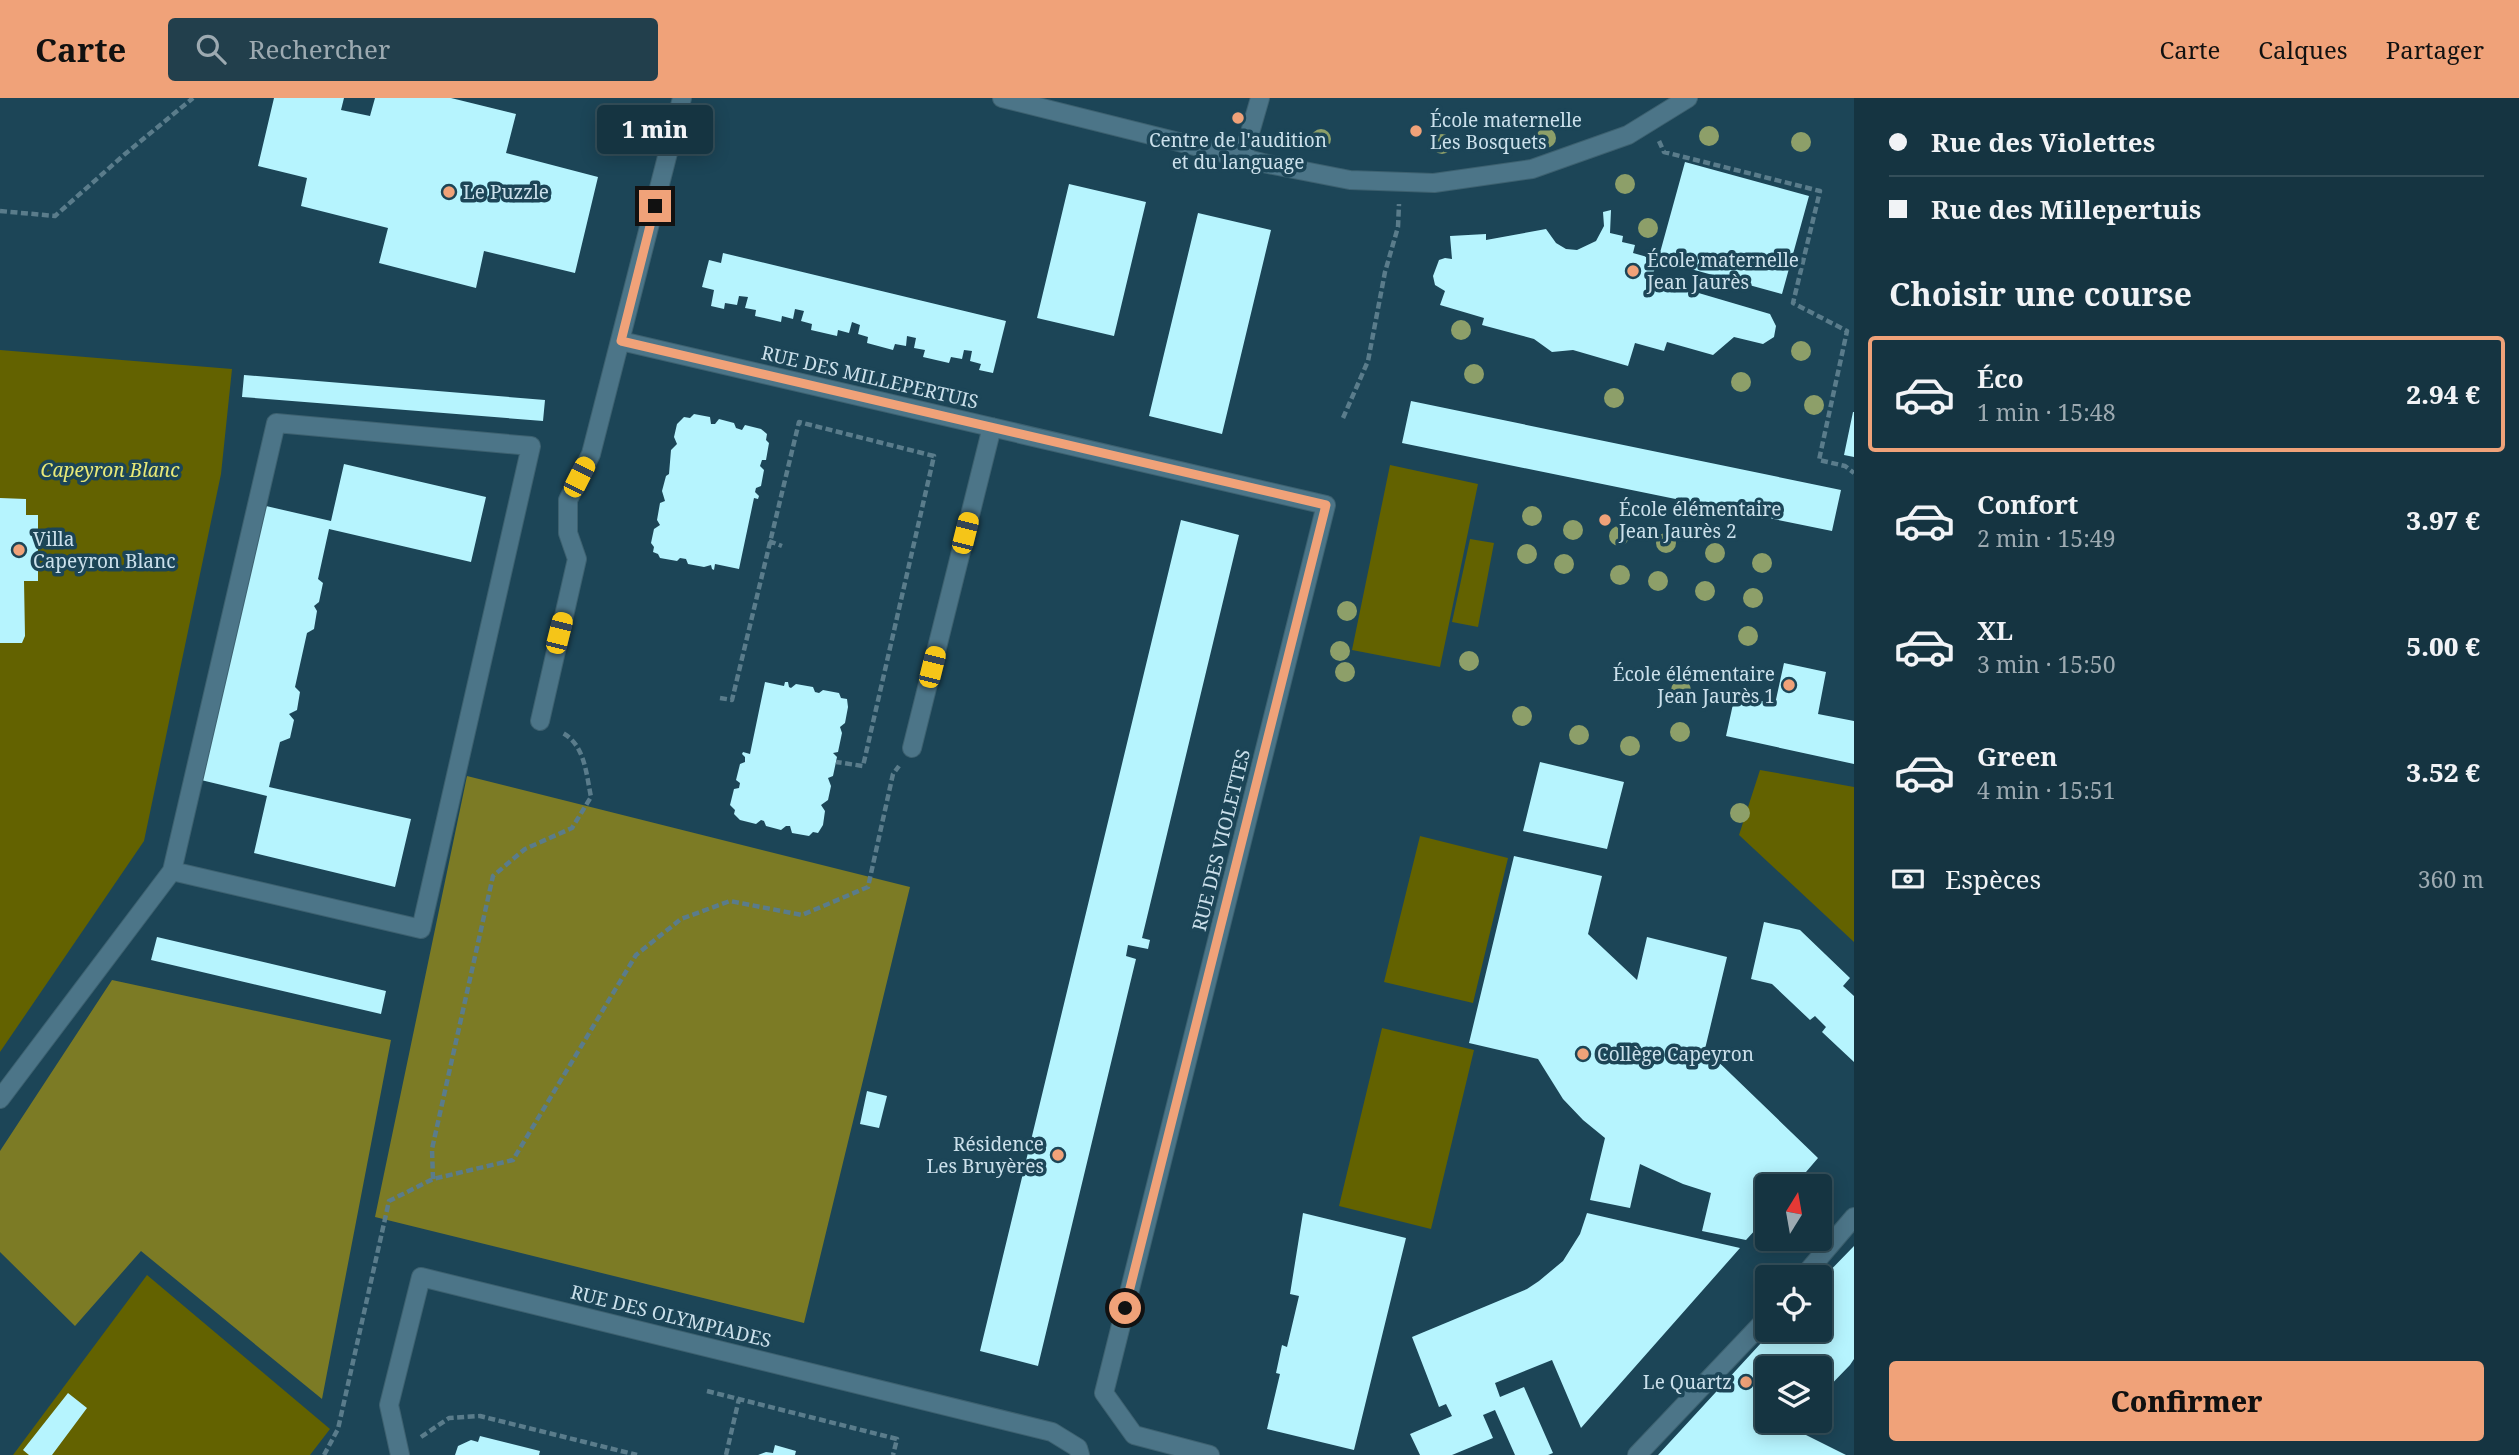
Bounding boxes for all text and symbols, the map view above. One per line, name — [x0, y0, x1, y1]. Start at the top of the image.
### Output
search box — [168, 18, 658, 81]
text: Carte — [35, 27, 126, 72]
icon: search — [192, 30, 230, 68]
text: Rechercher — [248, 31, 390, 67]
text: Carte — [2160, 33, 2220, 66]
text: Calques — [2258, 33, 2348, 66]
text: Partager — [2386, 33, 2484, 66]
callout: 1 min — [597, 105, 713, 154]
place label: École maternelle Les Bosquets — [1430, 107, 1582, 155]
marker: Centre de l'audition et du language — [1230, 110, 1246, 126]
text: 1 min — [622, 113, 688, 145]
marker: École maternelle Les Bosquets — [1408, 123, 1424, 139]
text: Rue des Violettes — [1931, 124, 2155, 160]
place label: Centre de l'audition et du language — [1149, 127, 1327, 175]
place label: Le Puzzle — [463, 179, 549, 205]
marker: Le Puzzle — [441, 184, 457, 200]
route end — [639, 190, 671, 222]
text: Rue des Millepertuis — [1931, 191, 2201, 227]
place label: École maternelle Jean Jaurès — [1646, 247, 1799, 295]
marker: École maternelle Jean Jaurès — [1625, 263, 1641, 279]
text: Choisir une course — [1889, 272, 2192, 315]
street label: RUE DES MILLEPERTUIS — [759, 339, 981, 415]
text: Éco — [1977, 360, 2024, 396]
icon: car — [1893, 363, 1956, 426]
text: 2.94 € — [2406, 376, 2480, 412]
text: 1 min · 15:48 — [1977, 396, 2115, 428]
car — [561, 454, 598, 500]
park label: Capeyron Blanc — [41, 457, 180, 483]
text: Confort — [1977, 486, 2078, 522]
icon: car — [1893, 489, 1956, 552]
place label: École élémentaire Jean Jaurès 2 — [1618, 496, 1781, 544]
text: 3.97 € — [2406, 502, 2480, 538]
car — [950, 510, 981, 556]
marker: École élémentaire Jean Jaurès 2 — [1597, 512, 1613, 528]
text: 2 min · 15:49 — [1977, 522, 2115, 554]
place label: Villa Capeyron Blanc — [33, 526, 176, 574]
marker: Villa Capeyron Blanc — [11, 542, 27, 558]
car — [544, 610, 575, 656]
text: XL — [1977, 612, 2013, 648]
icon: car — [1893, 615, 1956, 678]
text: 5.00 € — [2406, 628, 2480, 664]
car — [917, 644, 948, 690]
text: 3 min · 15:50 — [1977, 648, 2115, 680]
place label: École élémentaire Jean Jaurès 1 — [1613, 661, 1775, 709]
marker: École élémentaire Jean Jaurès 1 — [1781, 677, 1797, 693]
text: Green — [1977, 738, 2058, 774]
icon: car — [1893, 741, 1956, 804]
street label: RUE DES VIOLETTES — [1186, 746, 1256, 934]
text: 3.52 € — [2406, 754, 2480, 790]
text: 4 min · 15:51 — [1977, 774, 2115, 806]
icon: cash — [1889, 860, 1927, 898]
text: Espèces — [1945, 861, 2041, 897]
text: 360 m — [2418, 863, 2484, 895]
place label: Collège Capeyron — [1597, 1041, 1754, 1067]
marker: Collège Capeyron — [1575, 1046, 1591, 1062]
place label: Résidence Les Bruyères — [926, 1131, 1044, 1179]
marker: Résidence Les Bruyères — [1050, 1147, 1066, 1163]
north arrow — [1755, 1174, 1832, 1251]
map controls — [1755, 1174, 1832, 1433]
button: locate — [1755, 1265, 1832, 1342]
street label: RUE DES OLYMPIADES — [568, 1278, 774, 1354]
route start — [1109, 1292, 1141, 1324]
button: layers — [1755, 1356, 1832, 1433]
button: Confirmer — [1889, 1361, 2484, 1441]
place label: Le Quartz — [1643, 1369, 1732, 1395]
marker: Le Quartz — [1738, 1374, 1754, 1390]

